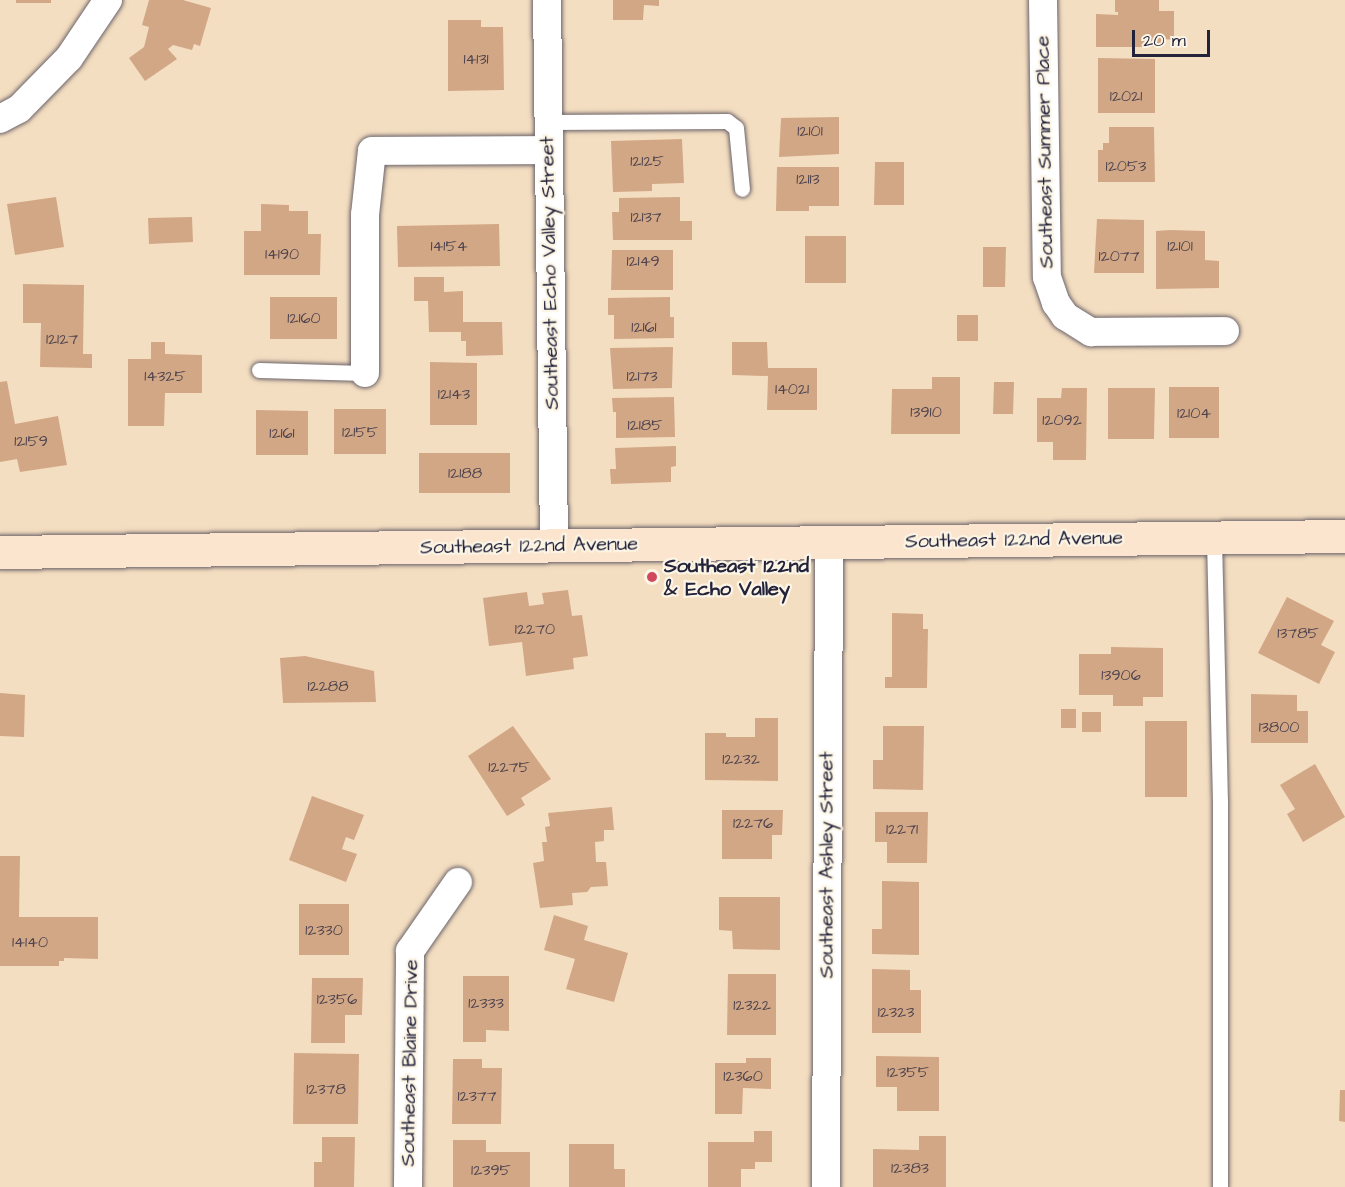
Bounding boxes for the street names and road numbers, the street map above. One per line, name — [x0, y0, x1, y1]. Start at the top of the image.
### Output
street label: Southeast Summer Place — [1031, 35, 1059, 269]
street label: Southeast Echo Valley Street — [536, 136, 564, 410]
street label: Southeast 122nd Avenue — [905, 526, 1123, 554]
street label: Southeast 122nd Avenue — [420, 532, 638, 560]
street label: Southeast Ashley Street — [815, 752, 839, 978]
street label: Southeast Blaine Drive — [396, 959, 424, 1167]

